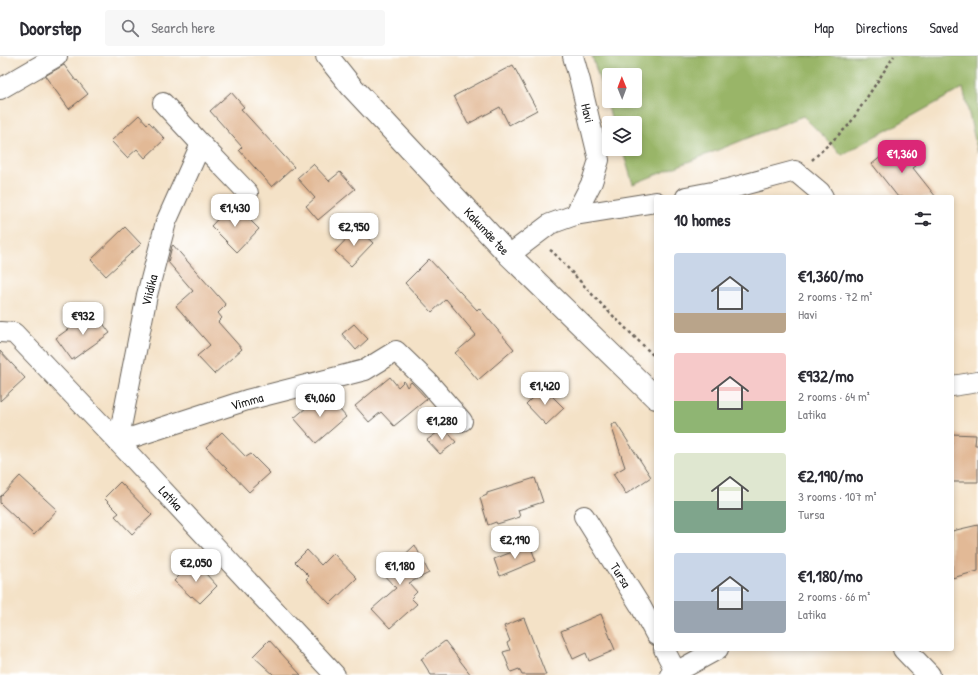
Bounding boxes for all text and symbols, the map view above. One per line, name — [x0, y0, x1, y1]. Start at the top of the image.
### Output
search box — [105, 10, 385, 46]
text: Doorstep — [20, 15, 81, 41]
icon: search — [119, 17, 141, 39]
text: Search here — [151, 17, 215, 38]
text: Map — [814, 18, 834, 37]
text: Directions — [856, 18, 907, 37]
text: Saved — [929, 18, 958, 37]
north arrow — [602, 68, 642, 108]
map controls — [602, 68, 642, 156]
street label: Havi — [577, 102, 599, 124]
button: layers — [602, 116, 642, 156]
pin: €1,360 — [869, 140, 935, 174]
text: €1,360 — [887, 144, 917, 162]
pin: €1,430 — [202, 194, 268, 228]
text: €1,430 — [220, 198, 250, 216]
street label: Kakumäe tee — [460, 203, 514, 259]
text: 10 homes — [674, 208, 731, 231]
icon: filters — [912, 208, 934, 230]
pin: €2,950 — [321, 213, 387, 247]
text: €2,950 — [338, 217, 370, 235]
text: €1,360/mo — [798, 264, 863, 287]
icon: home — [706, 269, 754, 317]
street label: Viidika — [136, 272, 162, 308]
text: 2 rooms · 72 m² — [798, 287, 872, 305]
pin: €932 — [59, 302, 107, 336]
text: Havi — [798, 305, 817, 323]
text: €932 — [72, 306, 94, 324]
text: €932/mo — [798, 364, 854, 387]
icon: home — [706, 369, 754, 417]
pin: €1,420 — [512, 372, 578, 406]
text: €1,420 — [530, 376, 560, 394]
pin: €4,060 — [287, 384, 353, 418]
text: 2 rooms · 64 m² — [798, 387, 870, 405]
street label: Vimma — [229, 388, 265, 414]
text: €4,060 — [305, 388, 335, 406]
text: Latika — [798, 405, 826, 423]
pin: €1,280 — [409, 407, 475, 441]
text: €1,280 — [426, 411, 458, 429]
text: €2,190/mo — [798, 464, 863, 487]
icon: home — [706, 469, 754, 517]
street label: Latika — [155, 482, 187, 514]
text: 3 rooms · 107 m² — [798, 487, 877, 505]
text: Tursa — [798, 505, 824, 523]
pin: €2,190 — [482, 526, 548, 560]
text: €2,190 — [500, 530, 530, 548]
pin: €2,050 — [163, 549, 229, 583]
pin: €1,180 — [367, 552, 433, 586]
text: €2,050 — [180, 553, 212, 571]
text: €1,180 — [385, 556, 415, 574]
street label: Tursa — [606, 559, 636, 591]
text: €1,180/mo — [798, 564, 863, 587]
icon: home — [706, 569, 754, 617]
text: 2 rooms · 66 m² — [798, 587, 870, 605]
text: Latika — [798, 605, 826, 623]

